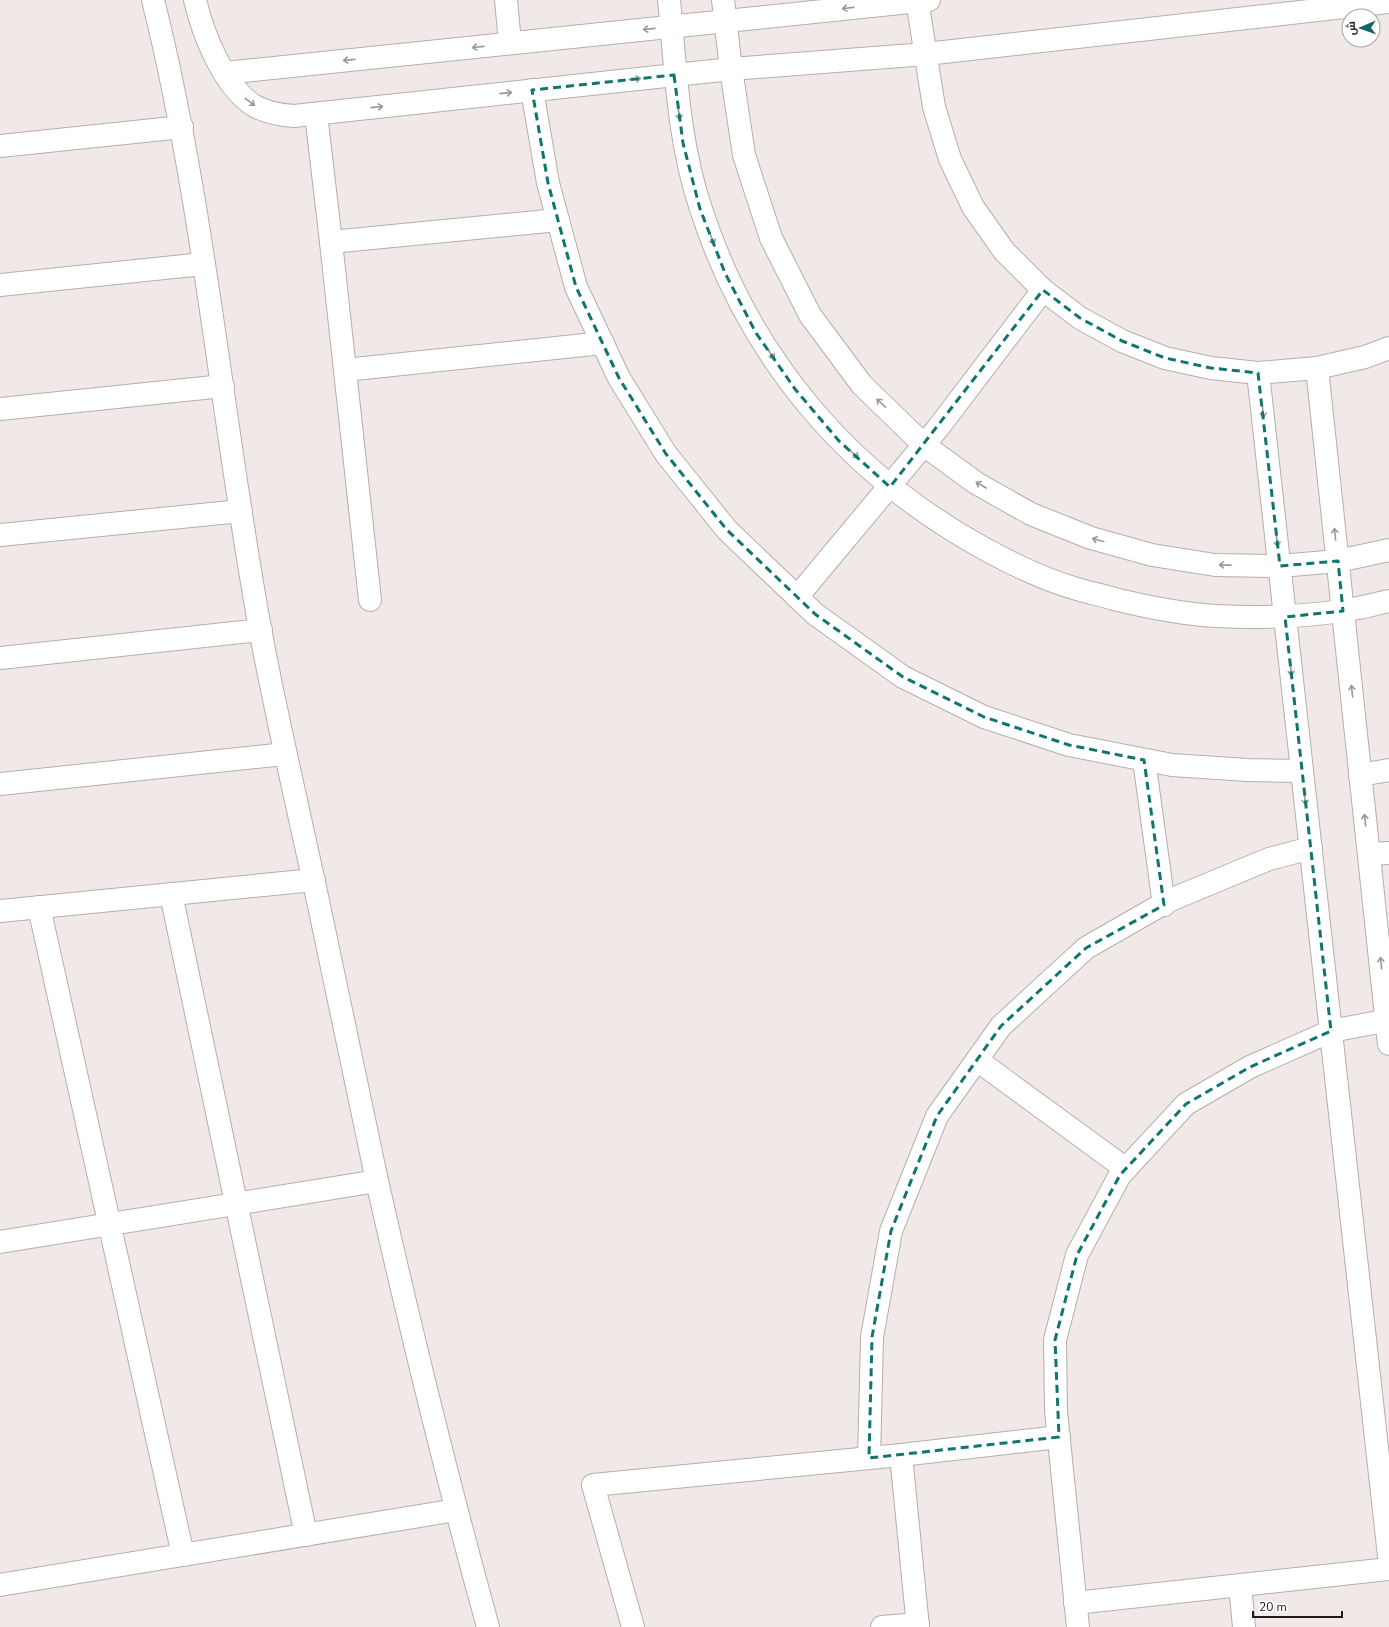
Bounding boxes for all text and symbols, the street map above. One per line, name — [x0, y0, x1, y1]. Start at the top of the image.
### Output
one-way arrow — [842, 5, 855, 12]
north arrow — [1341, 8, 1381, 48]
text: ش — [1344, 21, 1359, 36]
one-way arrow — [643, 25, 656, 33]
one-way arrow — [472, 43, 485, 50]
one-way arrow — [343, 56, 356, 64]
one-way arrow — [628, 75, 641, 83]
one-way arrow — [499, 89, 512, 96]
one-way arrow — [245, 98, 256, 106]
one-way arrow — [370, 103, 383, 111]
one-way arrow — [676, 107, 683, 120]
one-way arrow — [708, 233, 716, 245]
one-way arrow — [767, 349, 775, 360]
one-way arrow — [876, 398, 886, 408]
one-way arrow — [1259, 405, 1266, 418]
one-way arrow — [849, 449, 859, 459]
one-way arrow — [975, 481, 987, 489]
one-way arrow — [1331, 528, 1338, 541]
one-way arrow — [1273, 534, 1281, 547]
one-way arrow — [1092, 536, 1105, 543]
one-way arrow — [1219, 561, 1232, 569]
one-way arrow — [1287, 663, 1295, 676]
one-way arrow — [1348, 685, 1355, 698]
one-way arrow — [1301, 792, 1309, 805]
one-way arrow — [1362, 814, 1369, 827]
one-way arrow — [1377, 957, 1384, 970]
scale bar — [1253, 1593, 1342, 1619]
text: 20 m — [1259, 1599, 1287, 1615]

